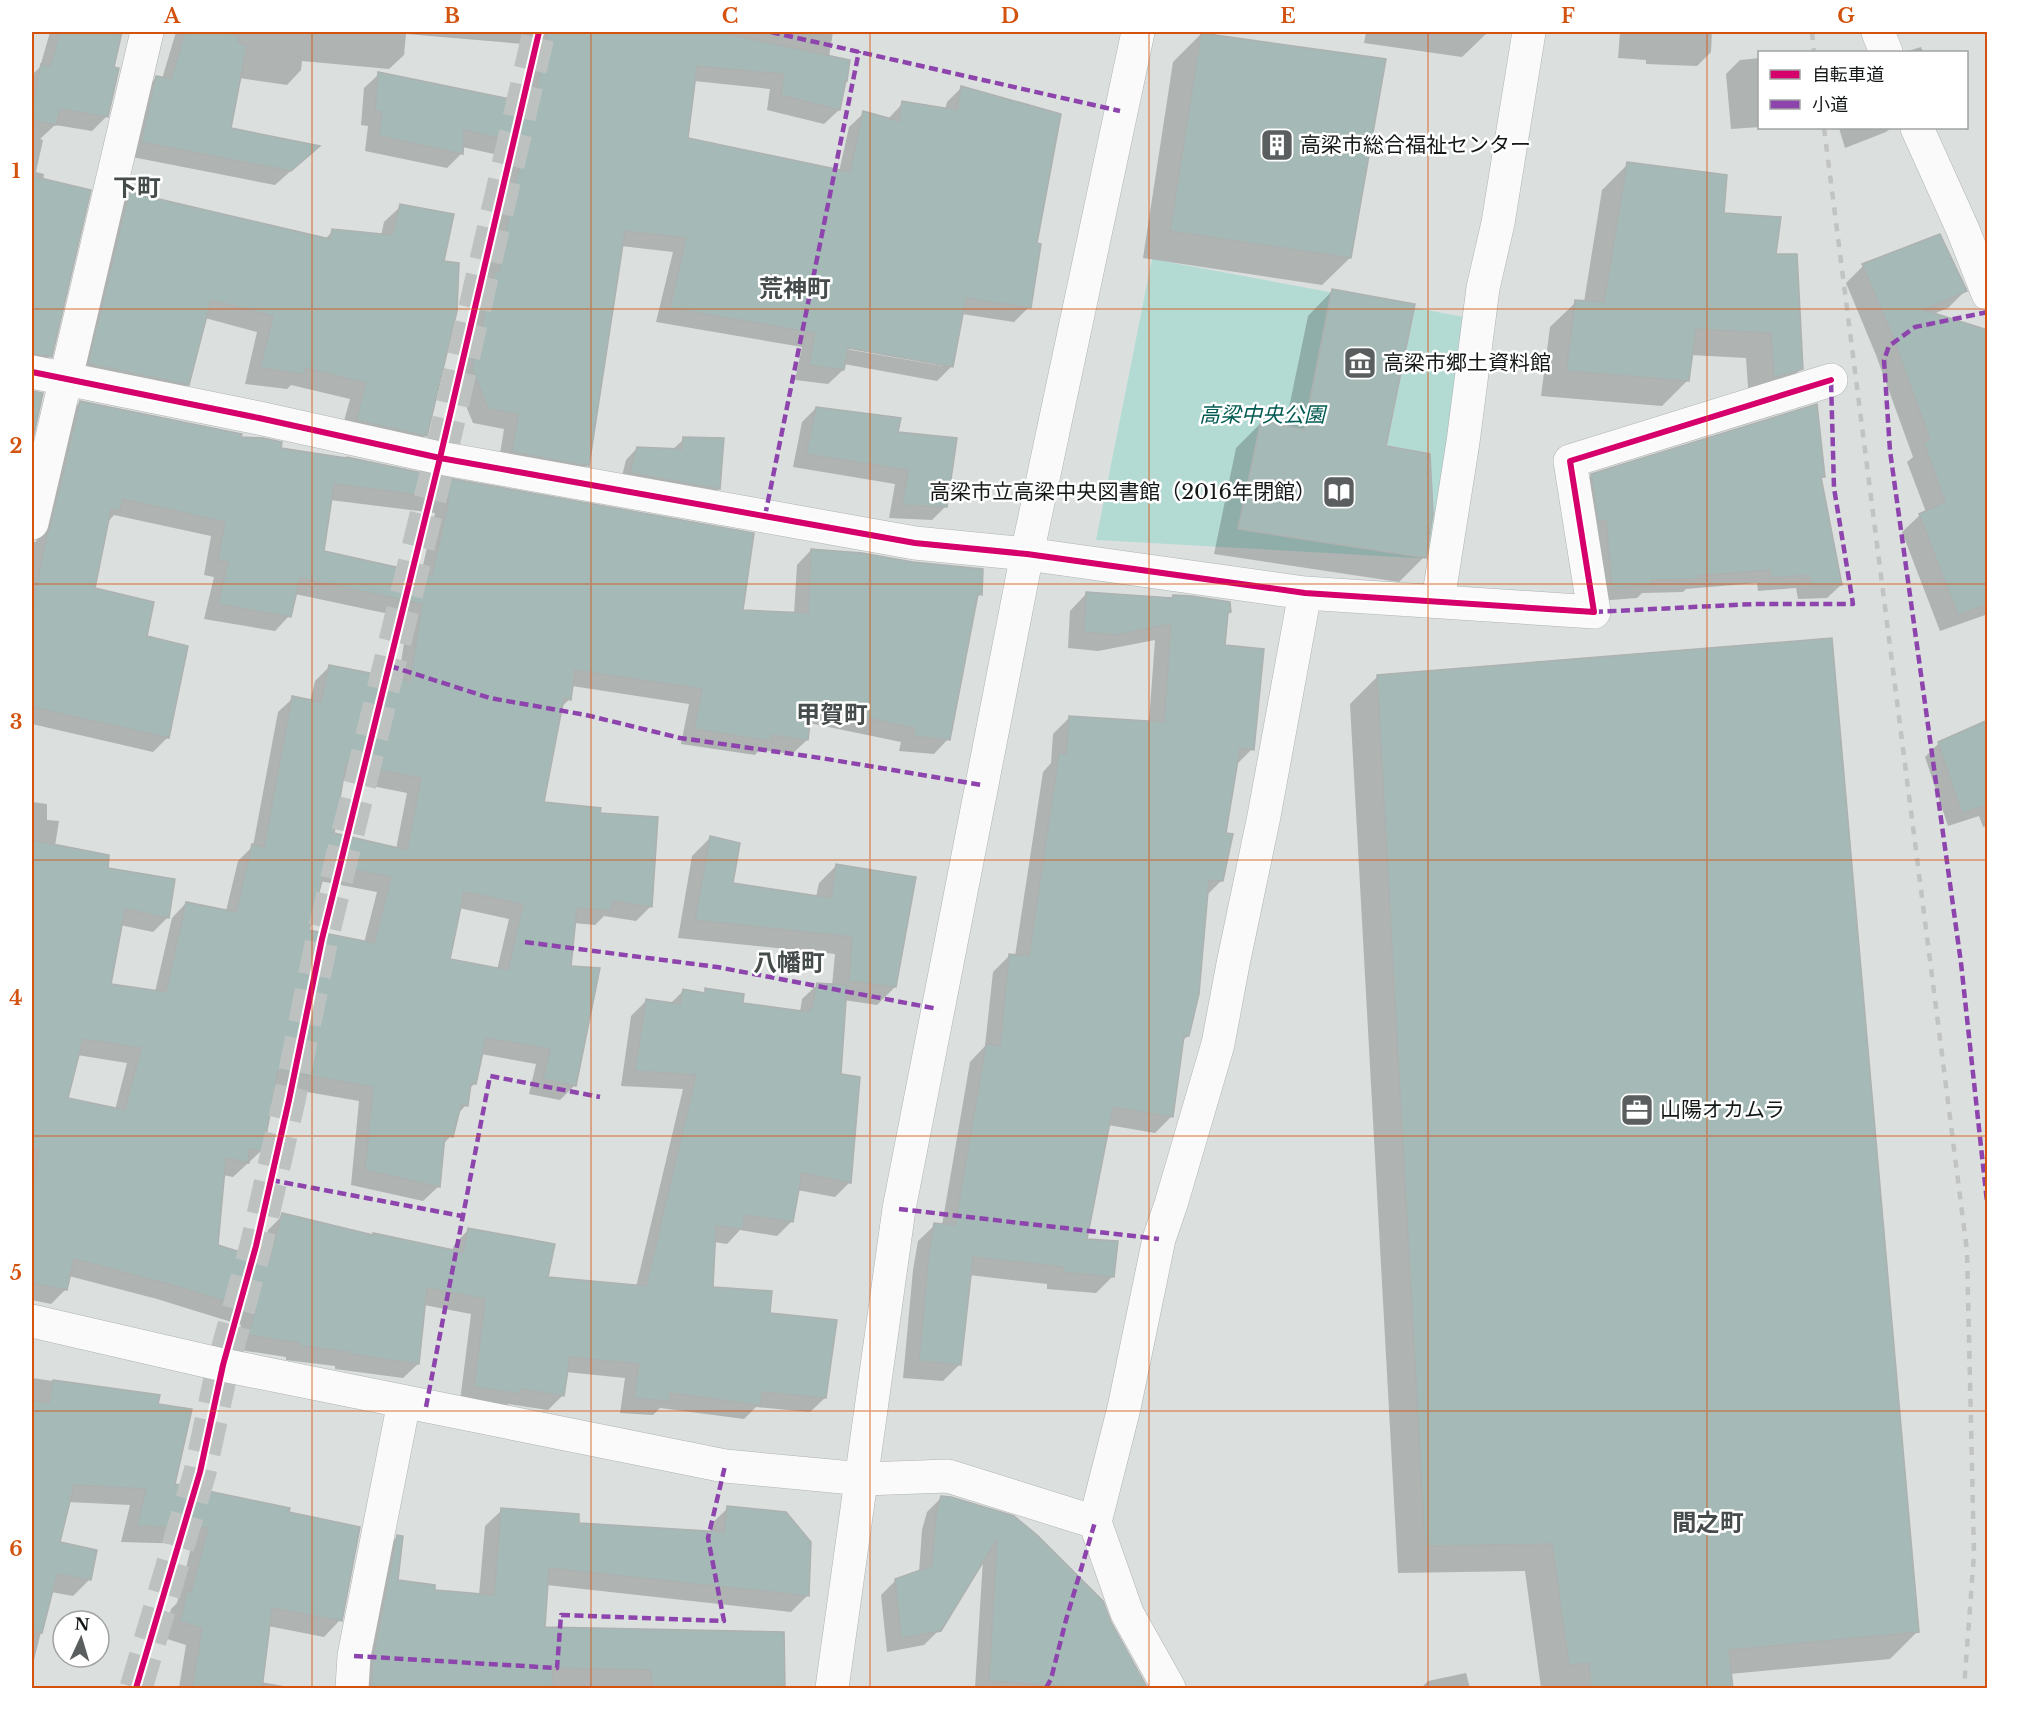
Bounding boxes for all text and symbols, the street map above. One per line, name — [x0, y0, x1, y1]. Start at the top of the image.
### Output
text: A — [163, 4, 181, 28]
text: B — [444, 4, 460, 28]
text: C — [722, 4, 738, 28]
text: D — [1001, 4, 1019, 28]
text: E — [1280, 4, 1296, 28]
text: F — [1561, 4, 1575, 28]
text: G — [1837, 4, 1855, 28]
legend — [1758, 51, 1968, 129]
text: 自転車道 — [1812, 64, 1884, 86]
text: 小道 — [1812, 94, 1848, 116]
building icon: 高梁市総合福祉センター — [1259, 127, 1295, 163]
place label: 高梁市総合福祉センター — [1300, 132, 1531, 158]
text: 1 — [12, 159, 21, 183]
district label: 下町 — [113, 173, 161, 202]
district label: 荒神町 — [759, 274, 831, 303]
museum icon: 高梁市郷土資料館 — [1342, 345, 1378, 381]
place label: 高梁市郷土資料館 — [1383, 350, 1551, 376]
park label: 高梁中央公園 — [1199, 402, 1328, 428]
text: 2 — [9, 434, 23, 458]
library icon: 高梁市立高梁中央図書館（2016年閉館） — [1321, 474, 1357, 510]
place label: 高梁市立高梁中央図書館（2016年閉館） — [929, 479, 1316, 505]
district label: 甲賀町 — [796, 700, 868, 729]
text: 3 — [10, 710, 22, 734]
district label: 八幡町 — [753, 948, 825, 977]
text: 4 — [9, 986, 23, 1010]
office icon: 山陽オカムラ — [1619, 1092, 1655, 1128]
place label: 山陽オカムラ — [1660, 1097, 1785, 1123]
text: 5 — [10, 1261, 22, 1285]
district label: 間之町 — [1672, 1508, 1744, 1537]
text: 6 — [9, 1537, 23, 1561]
north arrow — [51, 1609, 111, 1669]
text: N — [74, 1614, 90, 1635]

